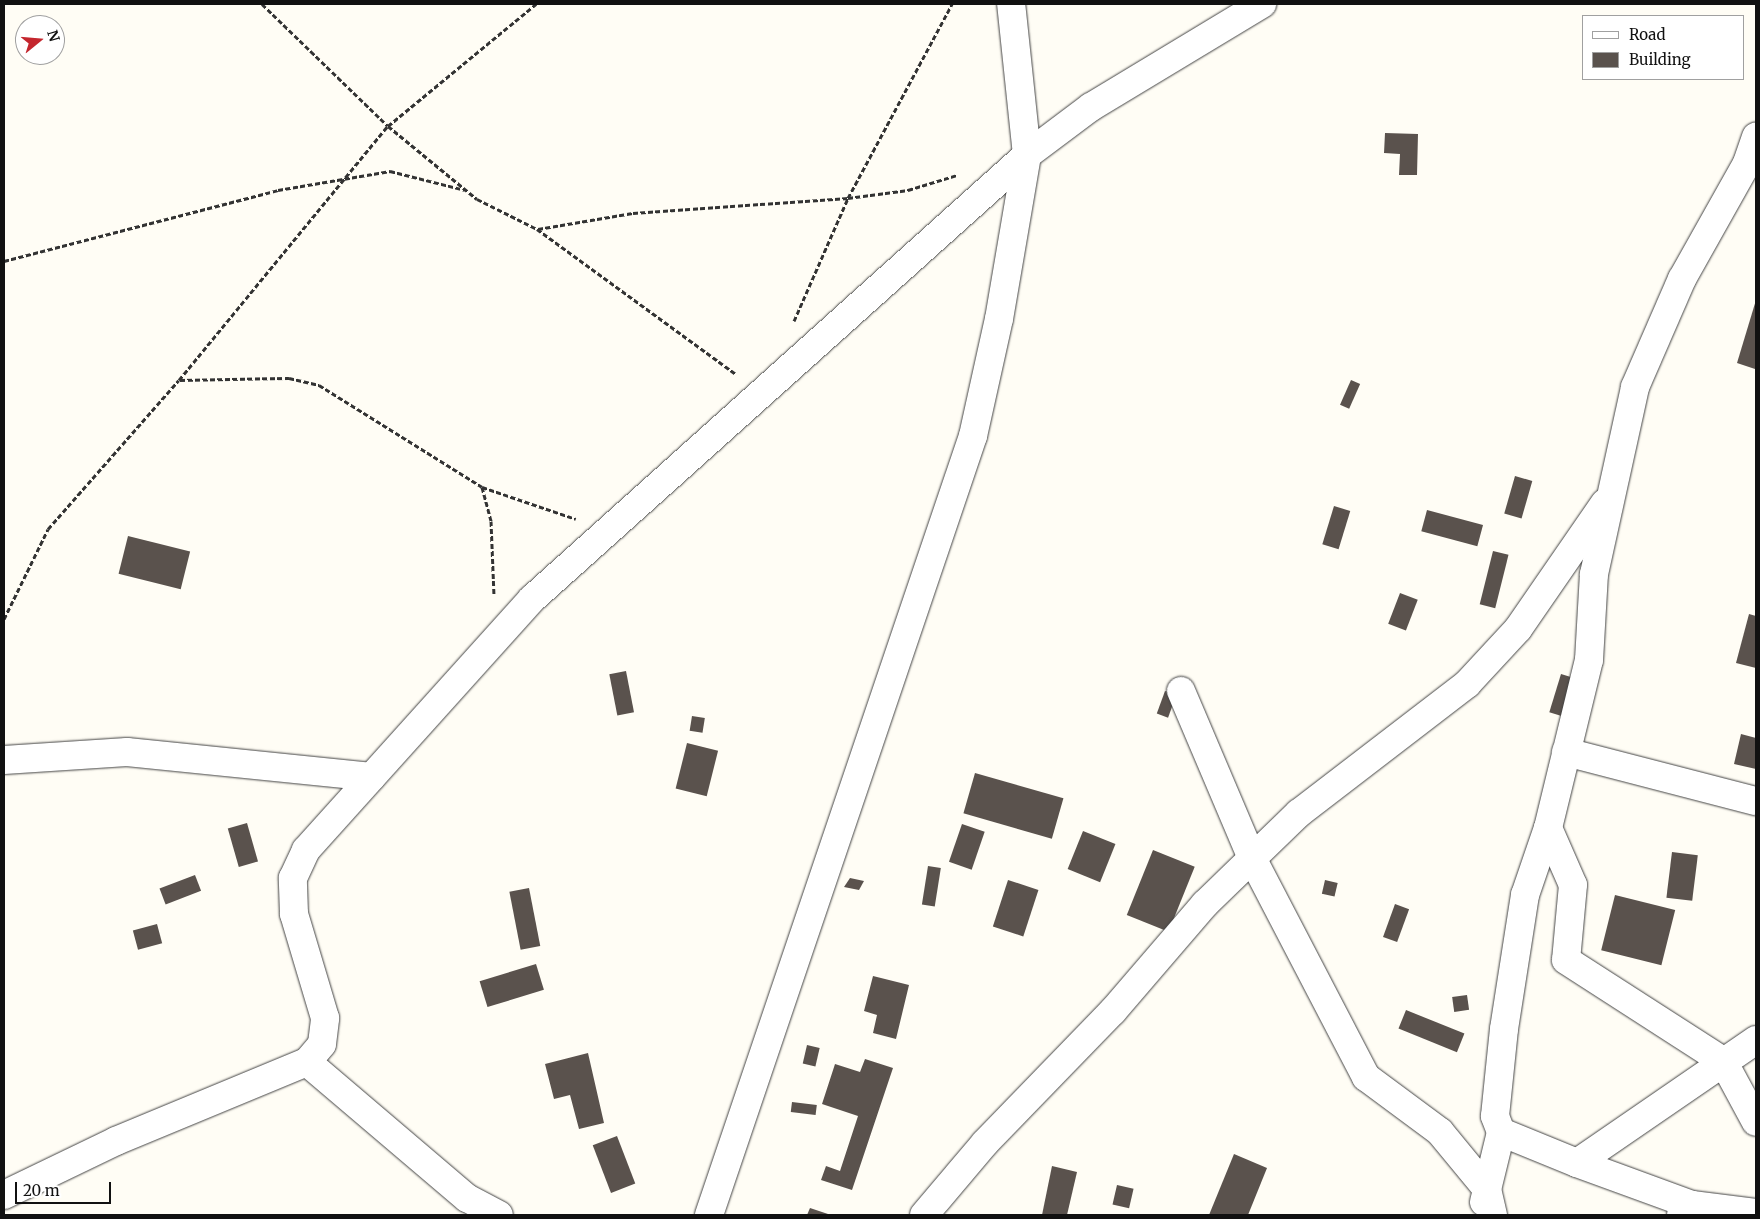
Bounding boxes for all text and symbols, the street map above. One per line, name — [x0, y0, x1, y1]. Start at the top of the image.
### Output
north arrow — [15, 15, 65, 65]
legend — [1582, 15, 1745, 80]
text: Road — [1629, 25, 1665, 44]
text: N — [43, 28, 64, 44]
text: Building — [1629, 50, 1691, 69]
scale bar — [18, 1172, 114, 1204]
text: 20 m — [23, 1181, 60, 1200]

